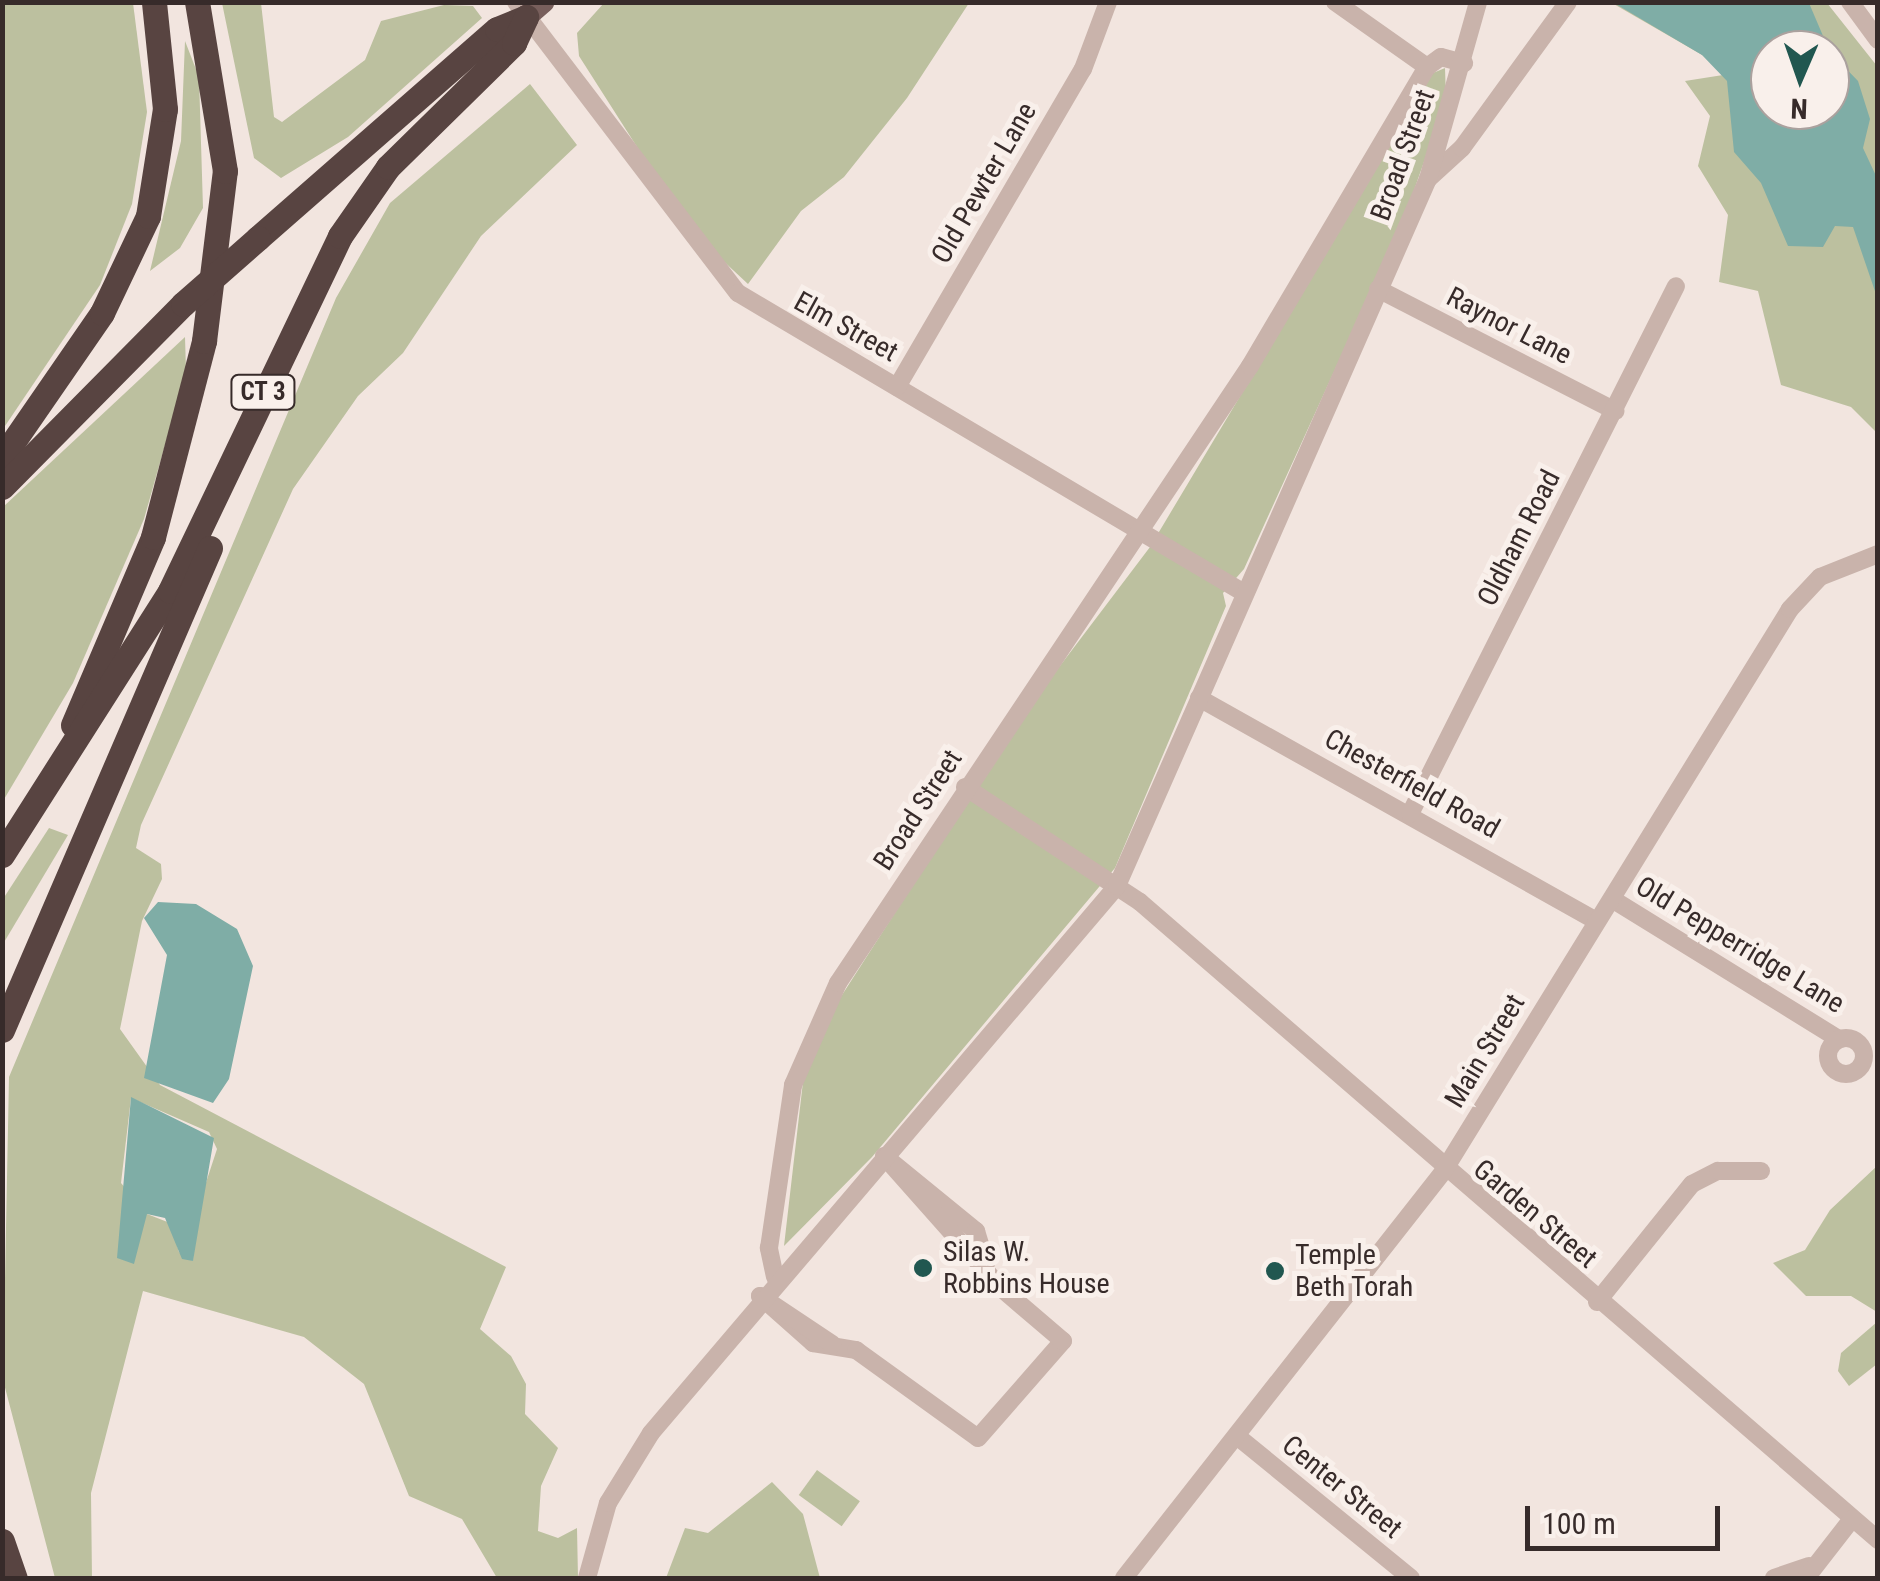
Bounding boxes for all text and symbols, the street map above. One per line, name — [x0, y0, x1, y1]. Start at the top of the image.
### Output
north arrow — [1750, 30, 1850, 130]
street label: Broad Street — [1364, 85, 1442, 225]
text: N — [1790, 92, 1808, 125]
street label: Old Pewter Lane — [924, 97, 1044, 269]
street label: Raynor Lane — [1441, 280, 1577, 372]
street label: Elm Street — [788, 285, 904, 369]
road number: CT 3 — [228, 372, 298, 412]
street label: Oldham Road — [1470, 465, 1568, 611]
street label: Chesterfield Road — [1319, 722, 1505, 846]
street label: Broad Street — [867, 743, 969, 877]
street label: Old Pepperridge Lane — [1630, 870, 1850, 1020]
street label: Main Street — [1438, 988, 1532, 1114]
street label: Garden Street — [1466, 1153, 1604, 1275]
place label: Silas W. Robbins House — [943, 1235, 1110, 1301]
place label: Temple Beth Torah — [1295, 1238, 1414, 1304]
marker: Silas W. Robbins House — [912, 1257, 934, 1279]
marker: Temple Beth Torah — [1264, 1260, 1286, 1282]
street label: Center Street — [1275, 1428, 1409, 1546]
scale bar — [1530, 1486, 1725, 1548]
text: 100 m — [1542, 1506, 1616, 1541]

